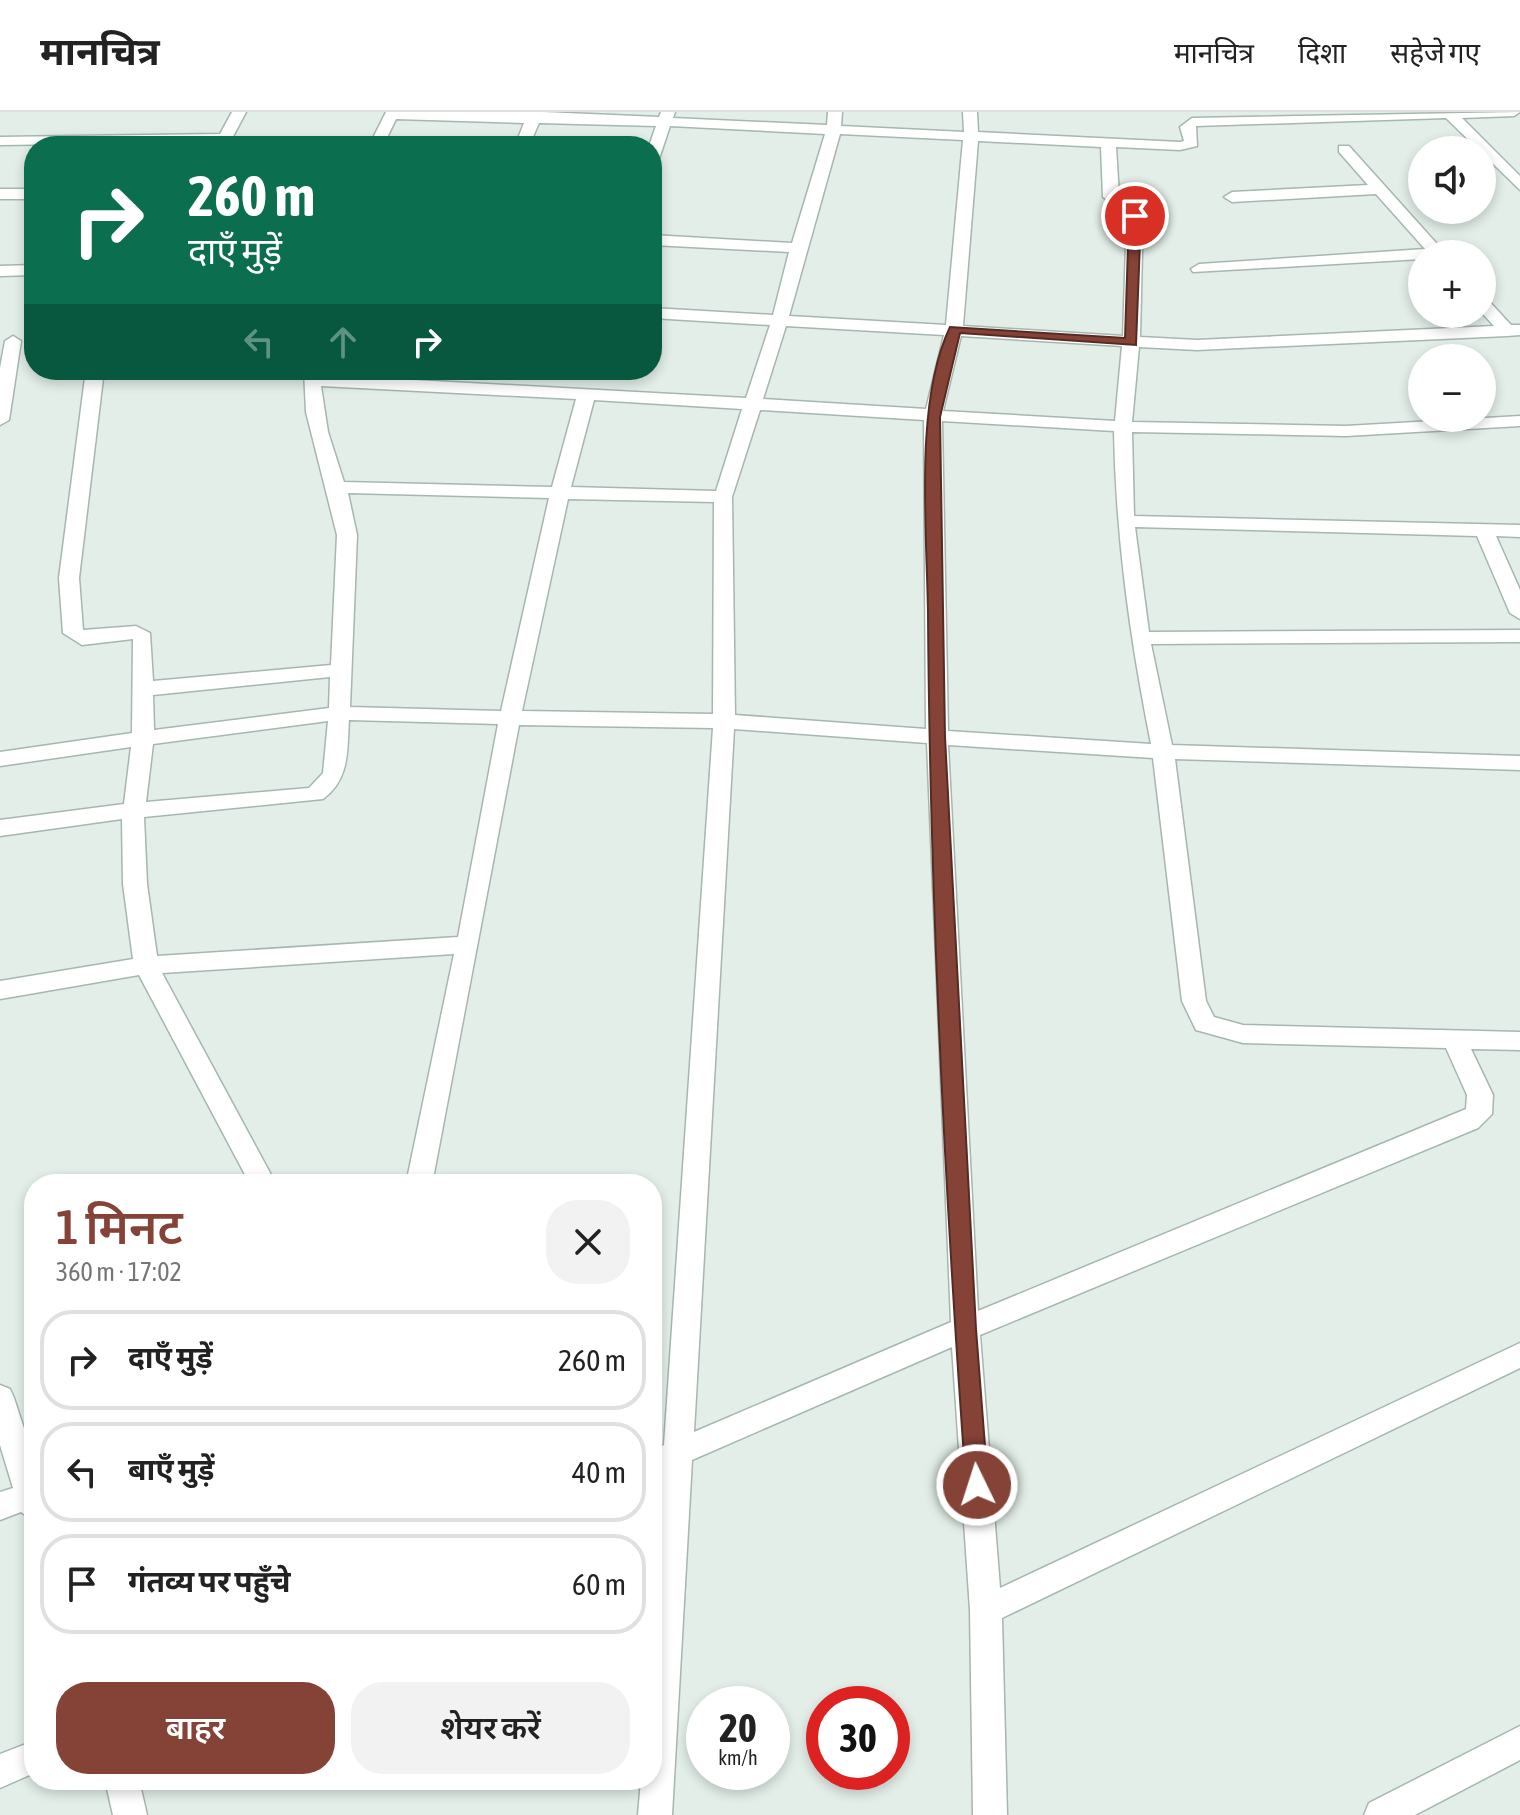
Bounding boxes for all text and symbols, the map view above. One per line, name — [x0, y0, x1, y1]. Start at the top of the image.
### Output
text: मानचित्र — [40, 30, 160, 73]
text: मानचित्र — [1174, 37, 1254, 69]
text: दिशा — [1298, 37, 1346, 69]
text: सहेजे गए — [1390, 37, 1480, 69]
map controls — [1408, 136, 1496, 432]
button: sound — [1408, 136, 1496, 224]
text: 260 m — [188, 164, 315, 228]
icon: right — [56, 168, 160, 272]
pin — [1101, 182, 1169, 250]
icon: arrive — [1113, 194, 1157, 238]
text: दाएँ मुड़ें — [188, 230, 282, 272]
button: + — [1408, 240, 1496, 328]
icon: left — [237, 320, 281, 364]
icon: ahead — [321, 320, 365, 364]
icon: right — [405, 320, 449, 364]
button: − — [1408, 344, 1496, 432]
text: 1 मिनट — [56, 1199, 183, 1254]
button: close — [546, 1200, 630, 1284]
text: 360 m · 17:02 — [56, 1257, 182, 1287]
icon: right — [60, 1338, 104, 1382]
text: दाएँ मुड़ें — [128, 1340, 213, 1374]
text: 260 m — [558, 1343, 626, 1377]
position arrow — [935, 1443, 1019, 1527]
icon: left — [60, 1450, 104, 1494]
text: बाएँ मुड़ें — [128, 1452, 214, 1486]
text: 40 m — [572, 1455, 626, 1489]
icon: arrive — [60, 1562, 104, 1606]
text: गंतव्य पर पहुँचे — [128, 1564, 290, 1598]
text: 60 m — [572, 1567, 626, 1601]
button: बाहर — [56, 1682, 335, 1774]
button: शेयर करें — [351, 1682, 630, 1774]
speed limit sign: 30 — [806, 1686, 910, 1790]
text: 20 — [719, 1705, 757, 1750]
text: km/h — [718, 1746, 758, 1769]

